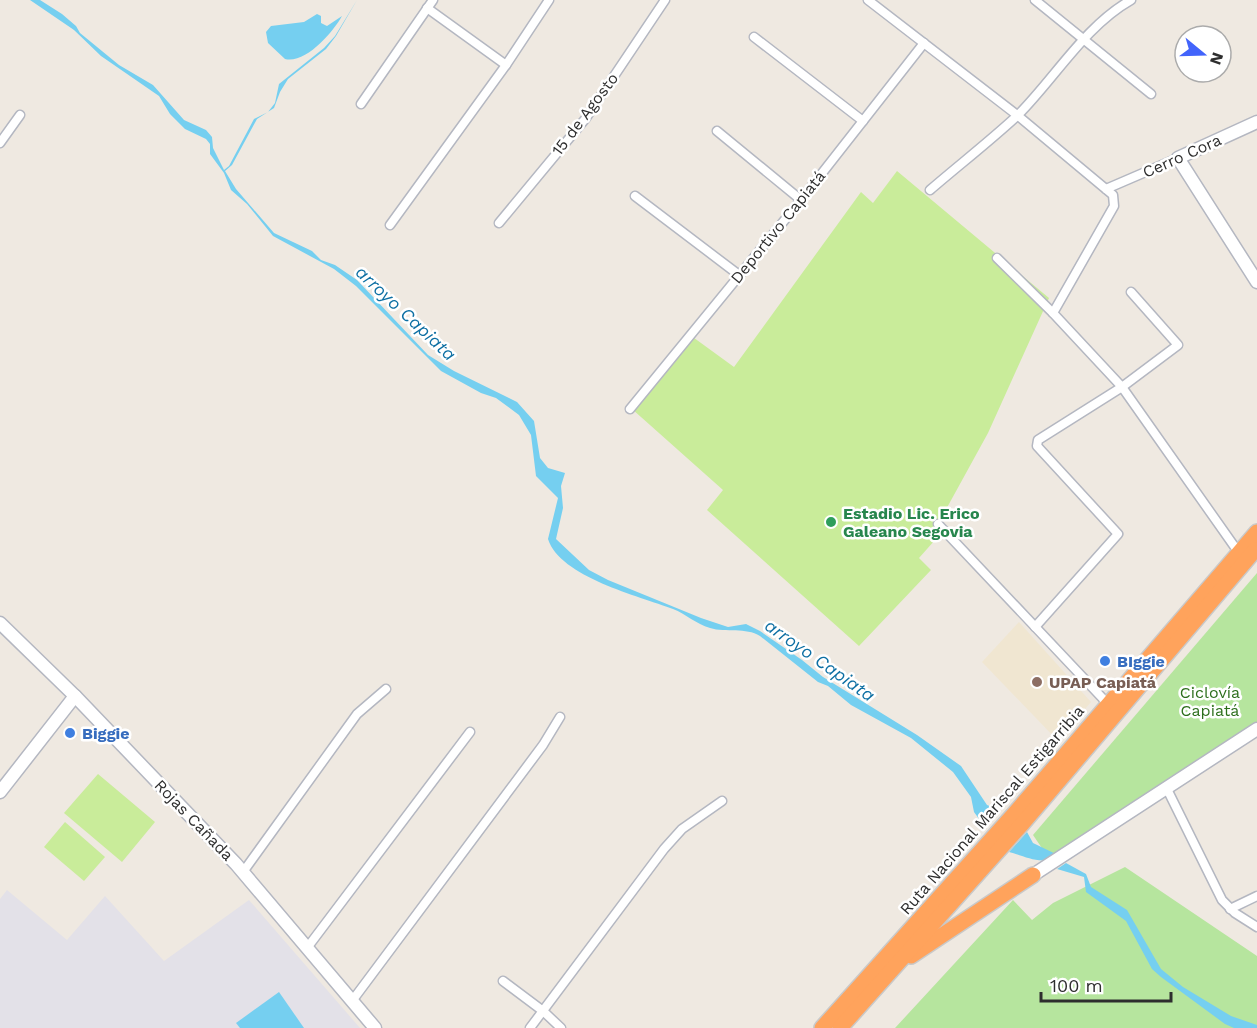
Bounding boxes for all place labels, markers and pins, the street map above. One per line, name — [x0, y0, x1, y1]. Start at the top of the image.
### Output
place label: Estadio Lic. Erico Galeano Segovia — [843, 504, 980, 541]
marker: Estadio Lic. Erico Galeano Segovia — [824, 515, 838, 529]
place label: BIggie — [1117, 652, 1165, 671]
marker: BIggie — [1098, 654, 1112, 668]
place label: UPAP Capiatá — [1049, 673, 1157, 692]
marker: UPAP Capiatá — [1030, 675, 1044, 689]
place label: Biggie — [82, 724, 130, 743]
marker: Biggie — [63, 726, 77, 740]

